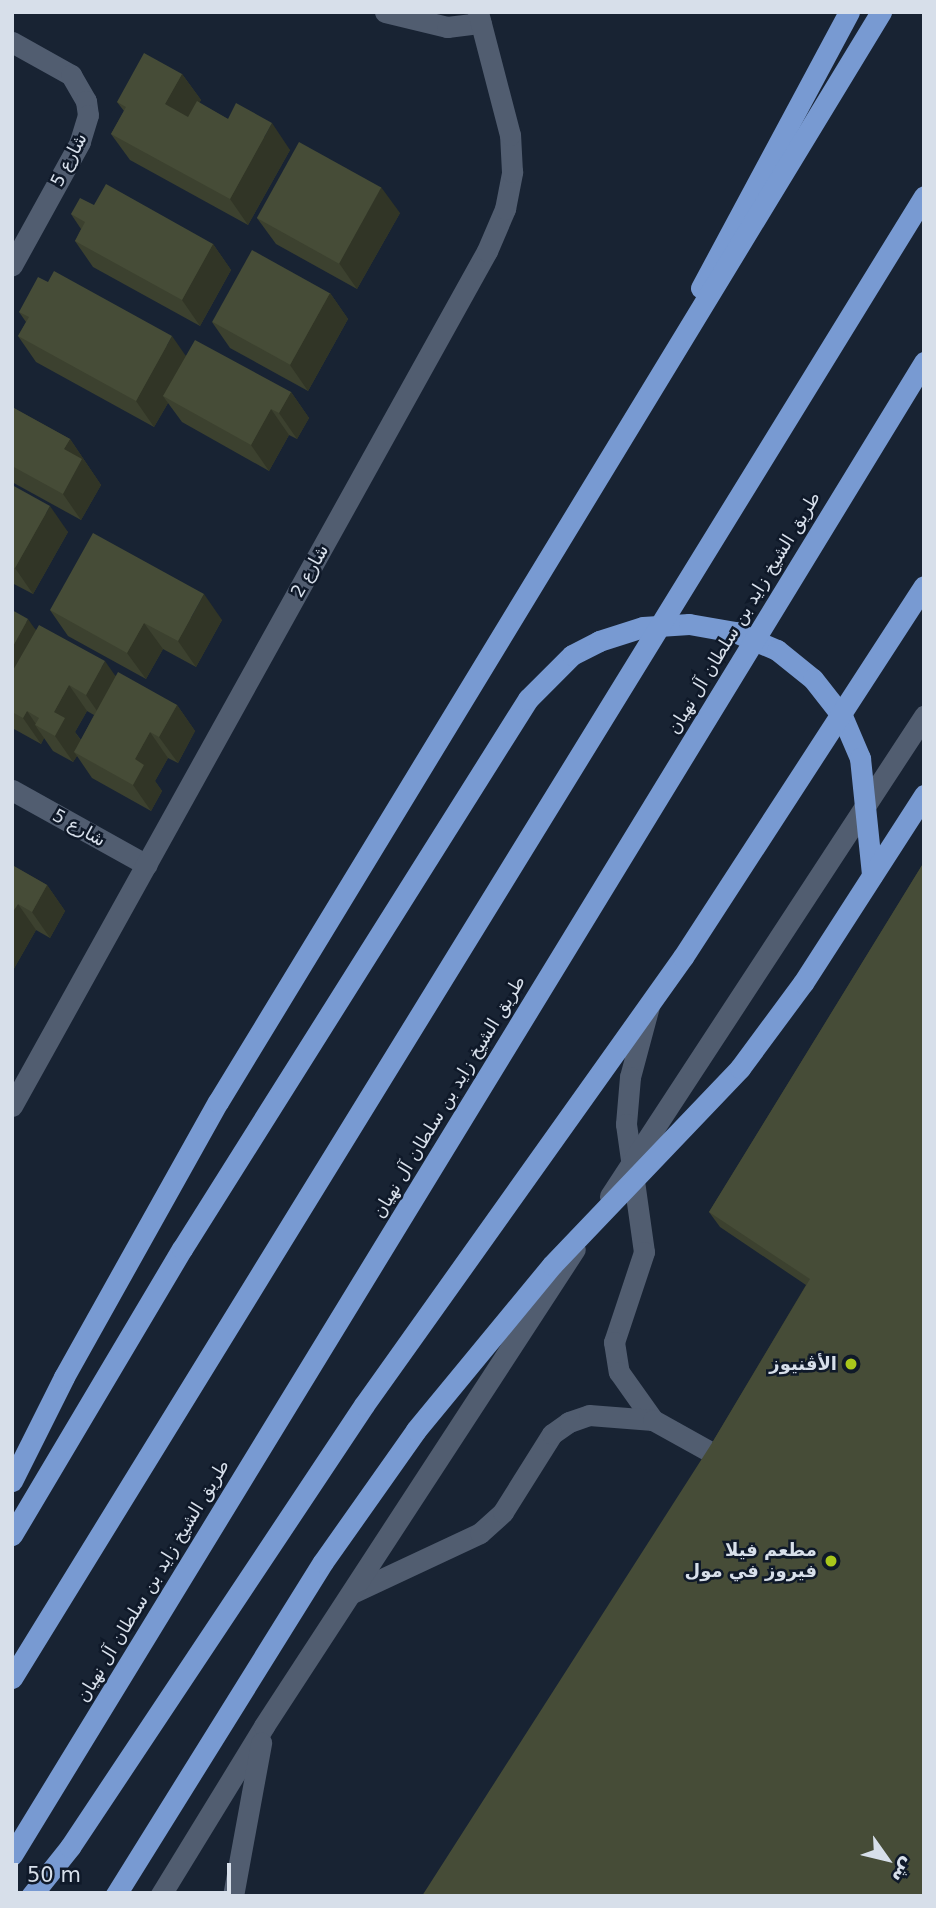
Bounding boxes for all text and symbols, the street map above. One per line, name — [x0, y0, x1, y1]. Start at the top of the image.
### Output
street label: شارع 5 — [46, 130, 92, 190]
street label: طريق الشيخ زايد بن سلطان آل نهيان — [663, 488, 825, 738]
street label: شارع 2 — [287, 541, 333, 601]
street label: شارع 5 — [49, 805, 109, 851]
street label: طريق الشيخ زايد بن سلطان آل نهيان — [368, 972, 530, 1222]
place label: الأڤنيوز — [769, 1353, 837, 1375]
marker: الأڤنيوز — [843, 1356, 859, 1372]
street label: طريق الشيخ زايد بن سلطان آل نهيان — [72, 1456, 234, 1706]
place label: مطعم فيلا فيروز في مول — [685, 1540, 817, 1582]
marker: مطعم فيلا فيروز في مول — [823, 1553, 839, 1569]
north arrow — [852, 1824, 922, 1894]
scale bar — [18, 1848, 234, 1892]
text: ش — [888, 1854, 921, 1888]
text: 50 m — [27, 1863, 81, 1887]

